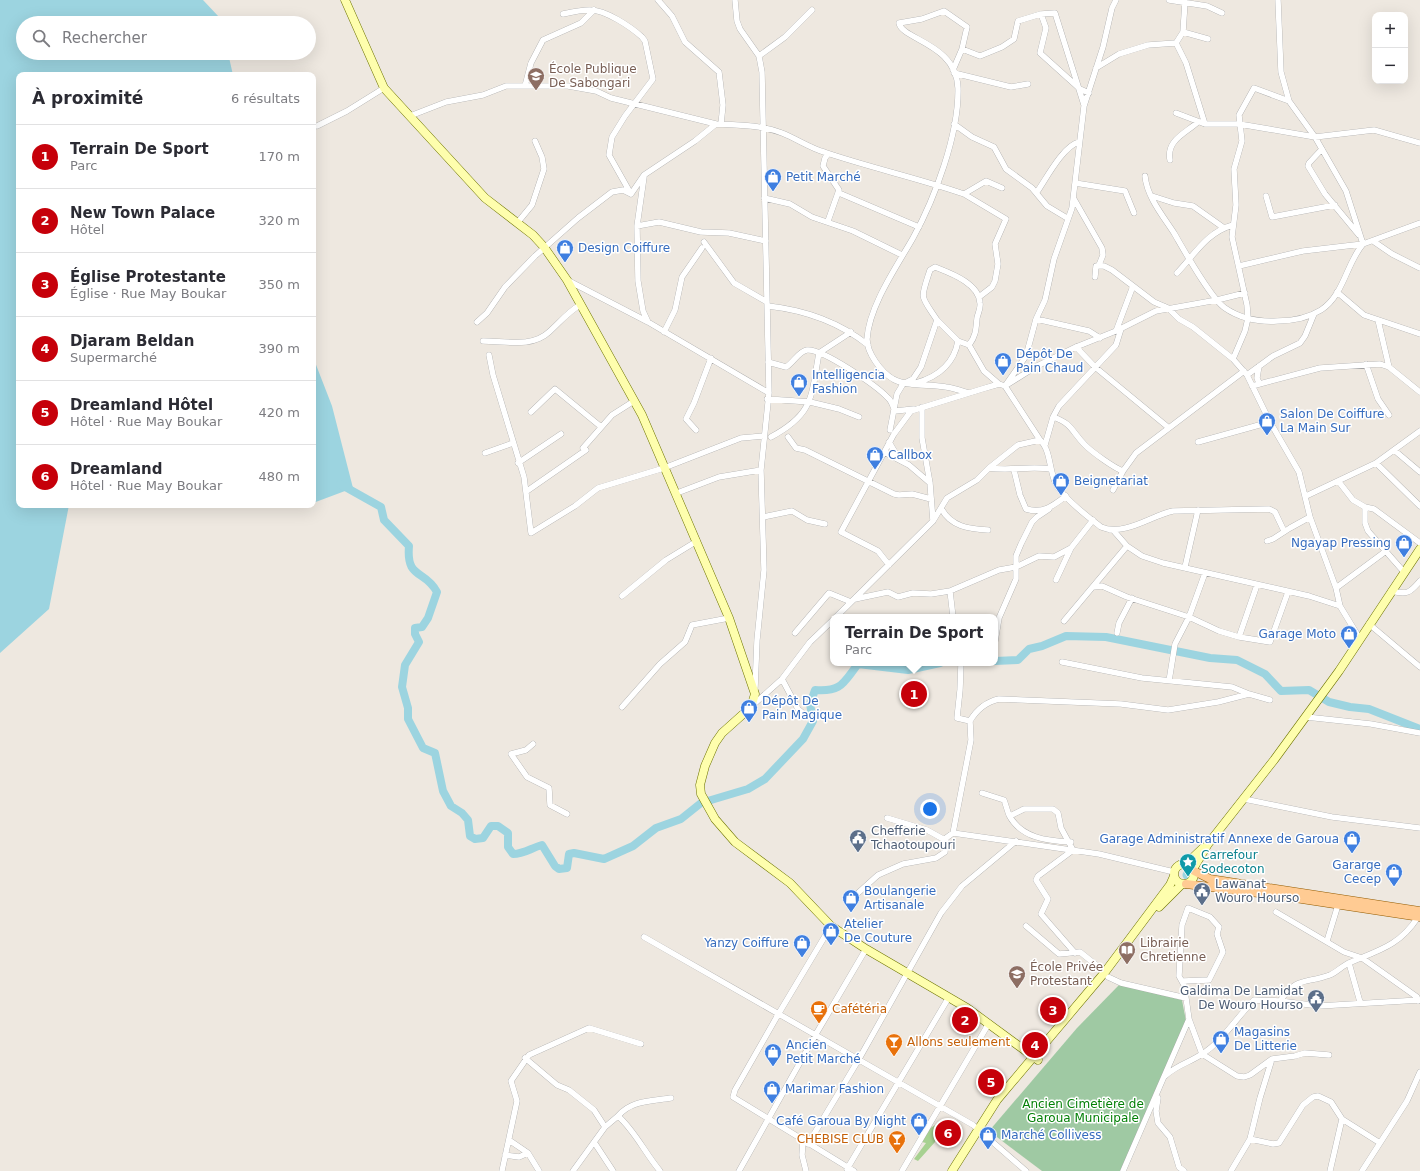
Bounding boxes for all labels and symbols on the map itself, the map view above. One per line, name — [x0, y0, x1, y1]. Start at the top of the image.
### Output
place label: École Publique De Sabongari — [549, 61, 637, 90]
school or university icon: École Publique De Sabongari — [526, 66, 546, 91]
shop icon: Petit Marché — [763, 167, 783, 192]
place label: Petit Marché — [786, 170, 861, 184]
shop icon: Design Coiffure — [555, 238, 575, 263]
place label: Design Coiffure — [578, 241, 670, 255]
place label: Dépôt De Pain Chaud — [1016, 347, 1083, 375]
shop icon: Dépôt De Pain Chaud — [993, 351, 1013, 376]
place label: Intelligencia Fashion — [812, 368, 885, 396]
shop icon: Intelligencia Fashion — [789, 372, 809, 397]
place label: Salon De Coiffure La Main Sur — [1280, 407, 1384, 435]
shop icon: Salon De Coiffure La Main Sur — [1257, 411, 1277, 436]
shop icon: Callbox — [865, 445, 885, 470]
place label: Callbox — [888, 448, 932, 462]
shop icon: Beignetariat — [1051, 471, 1071, 496]
place label: Beignetariat — [1074, 474, 1148, 488]
shop icon: Ngayap Pressing — [1394, 533, 1414, 558]
place label: Ngayap Pressing — [1291, 536, 1391, 550]
shop icon: Garage Moto — [1339, 624, 1359, 649]
place label: Garage Moto — [1259, 627, 1336, 641]
pin: 1 — [901, 679, 927, 709]
place label: Dépôt De Pain Magique — [762, 694, 842, 722]
shop icon: Dépôt De Pain Magique — [739, 698, 759, 723]
your location — [920, 799, 940, 819]
place label: Chefferie Tchaotoupouri — [870, 824, 956, 852]
public building icon: Chefferie Tchaotoupouri — [848, 828, 868, 853]
shop icon: Garage Administratif Annexe de Garoua — [1342, 829, 1362, 854]
place label: Garage Administratif Annexe de Garoua — [1099, 832, 1339, 846]
place label: Carrefour Sodecoton — [1201, 848, 1265, 876]
place icon: Carrefour Sodecoton — [1178, 852, 1198, 877]
place label: Gararge Cecep — [1332, 858, 1381, 886]
shop icon: Gararge Cecep — [1384, 862, 1404, 887]
place label: Lawanat Wouro Hourso — [1215, 877, 1299, 905]
public building icon: Lawanat Wouro Hourso — [1192, 881, 1212, 906]
place label: Boulangerie Artisanale — [864, 884, 936, 912]
shop icon: Boulangerie Artisanale — [841, 888, 861, 913]
place label: Atelier De Couture — [844, 917, 912, 945]
shop icon: Atelier De Couture — [821, 921, 841, 946]
shop icon: Yanzy Coiffure — [792, 933, 812, 958]
place label: Yanzy Coiffure — [703, 936, 789, 950]
place label: Librairie Chretienne — [1140, 936, 1206, 964]
library icon: Librairie Chretienne — [1117, 940, 1137, 965]
place label: École Privée Protestant — [1030, 959, 1103, 988]
school or university icon: École Privée Protestant — [1007, 964, 1027, 989]
place label: Galdima De Lamidat De Wouro Hourso — [1180, 984, 1303, 1012]
public building icon: Galdima De Lamidat De Wouro Hourso — [1306, 988, 1326, 1013]
pin: 3 — [1040, 995, 1066, 1025]
cafe icon: Cafétéria — [809, 999, 829, 1024]
place label: Cafétéria — [832, 1002, 887, 1016]
pin: 2 — [952, 1005, 978, 1035]
place label: Magasins De Litterie — [1234, 1025, 1297, 1053]
shop icon: Magasins De Litterie — [1211, 1029, 1231, 1054]
pin: 4 — [1022, 1030, 1048, 1060]
bar icon: Allons seulement — [884, 1032, 904, 1057]
place label: Allons seulement — [907, 1035, 1011, 1049]
place label: Ancien Petit Marché — [786, 1038, 861, 1066]
shop icon: Ancien Petit Marché — [763, 1042, 783, 1067]
pin: 5 — [978, 1067, 1004, 1097]
shop icon: Marimar Fashion — [762, 1079, 782, 1104]
place label: Marimar Fashion — [785, 1082, 884, 1096]
park label: Ancien Cimetière de Garoua Municipale — [1022, 1097, 1144, 1125]
shop icon: Café Garoua By Night — [909, 1111, 929, 1136]
place label: Café Garoua By Night — [776, 1114, 906, 1128]
pin: 6 — [935, 1118, 961, 1148]
shop icon: Marché Collivess — [978, 1125, 998, 1150]
place label: Marché Collivess — [1001, 1128, 1102, 1142]
bar icon: CHEBISE CLUB — [887, 1129, 907, 1154]
place label: CHEBISE CLUB — [797, 1132, 884, 1146]

